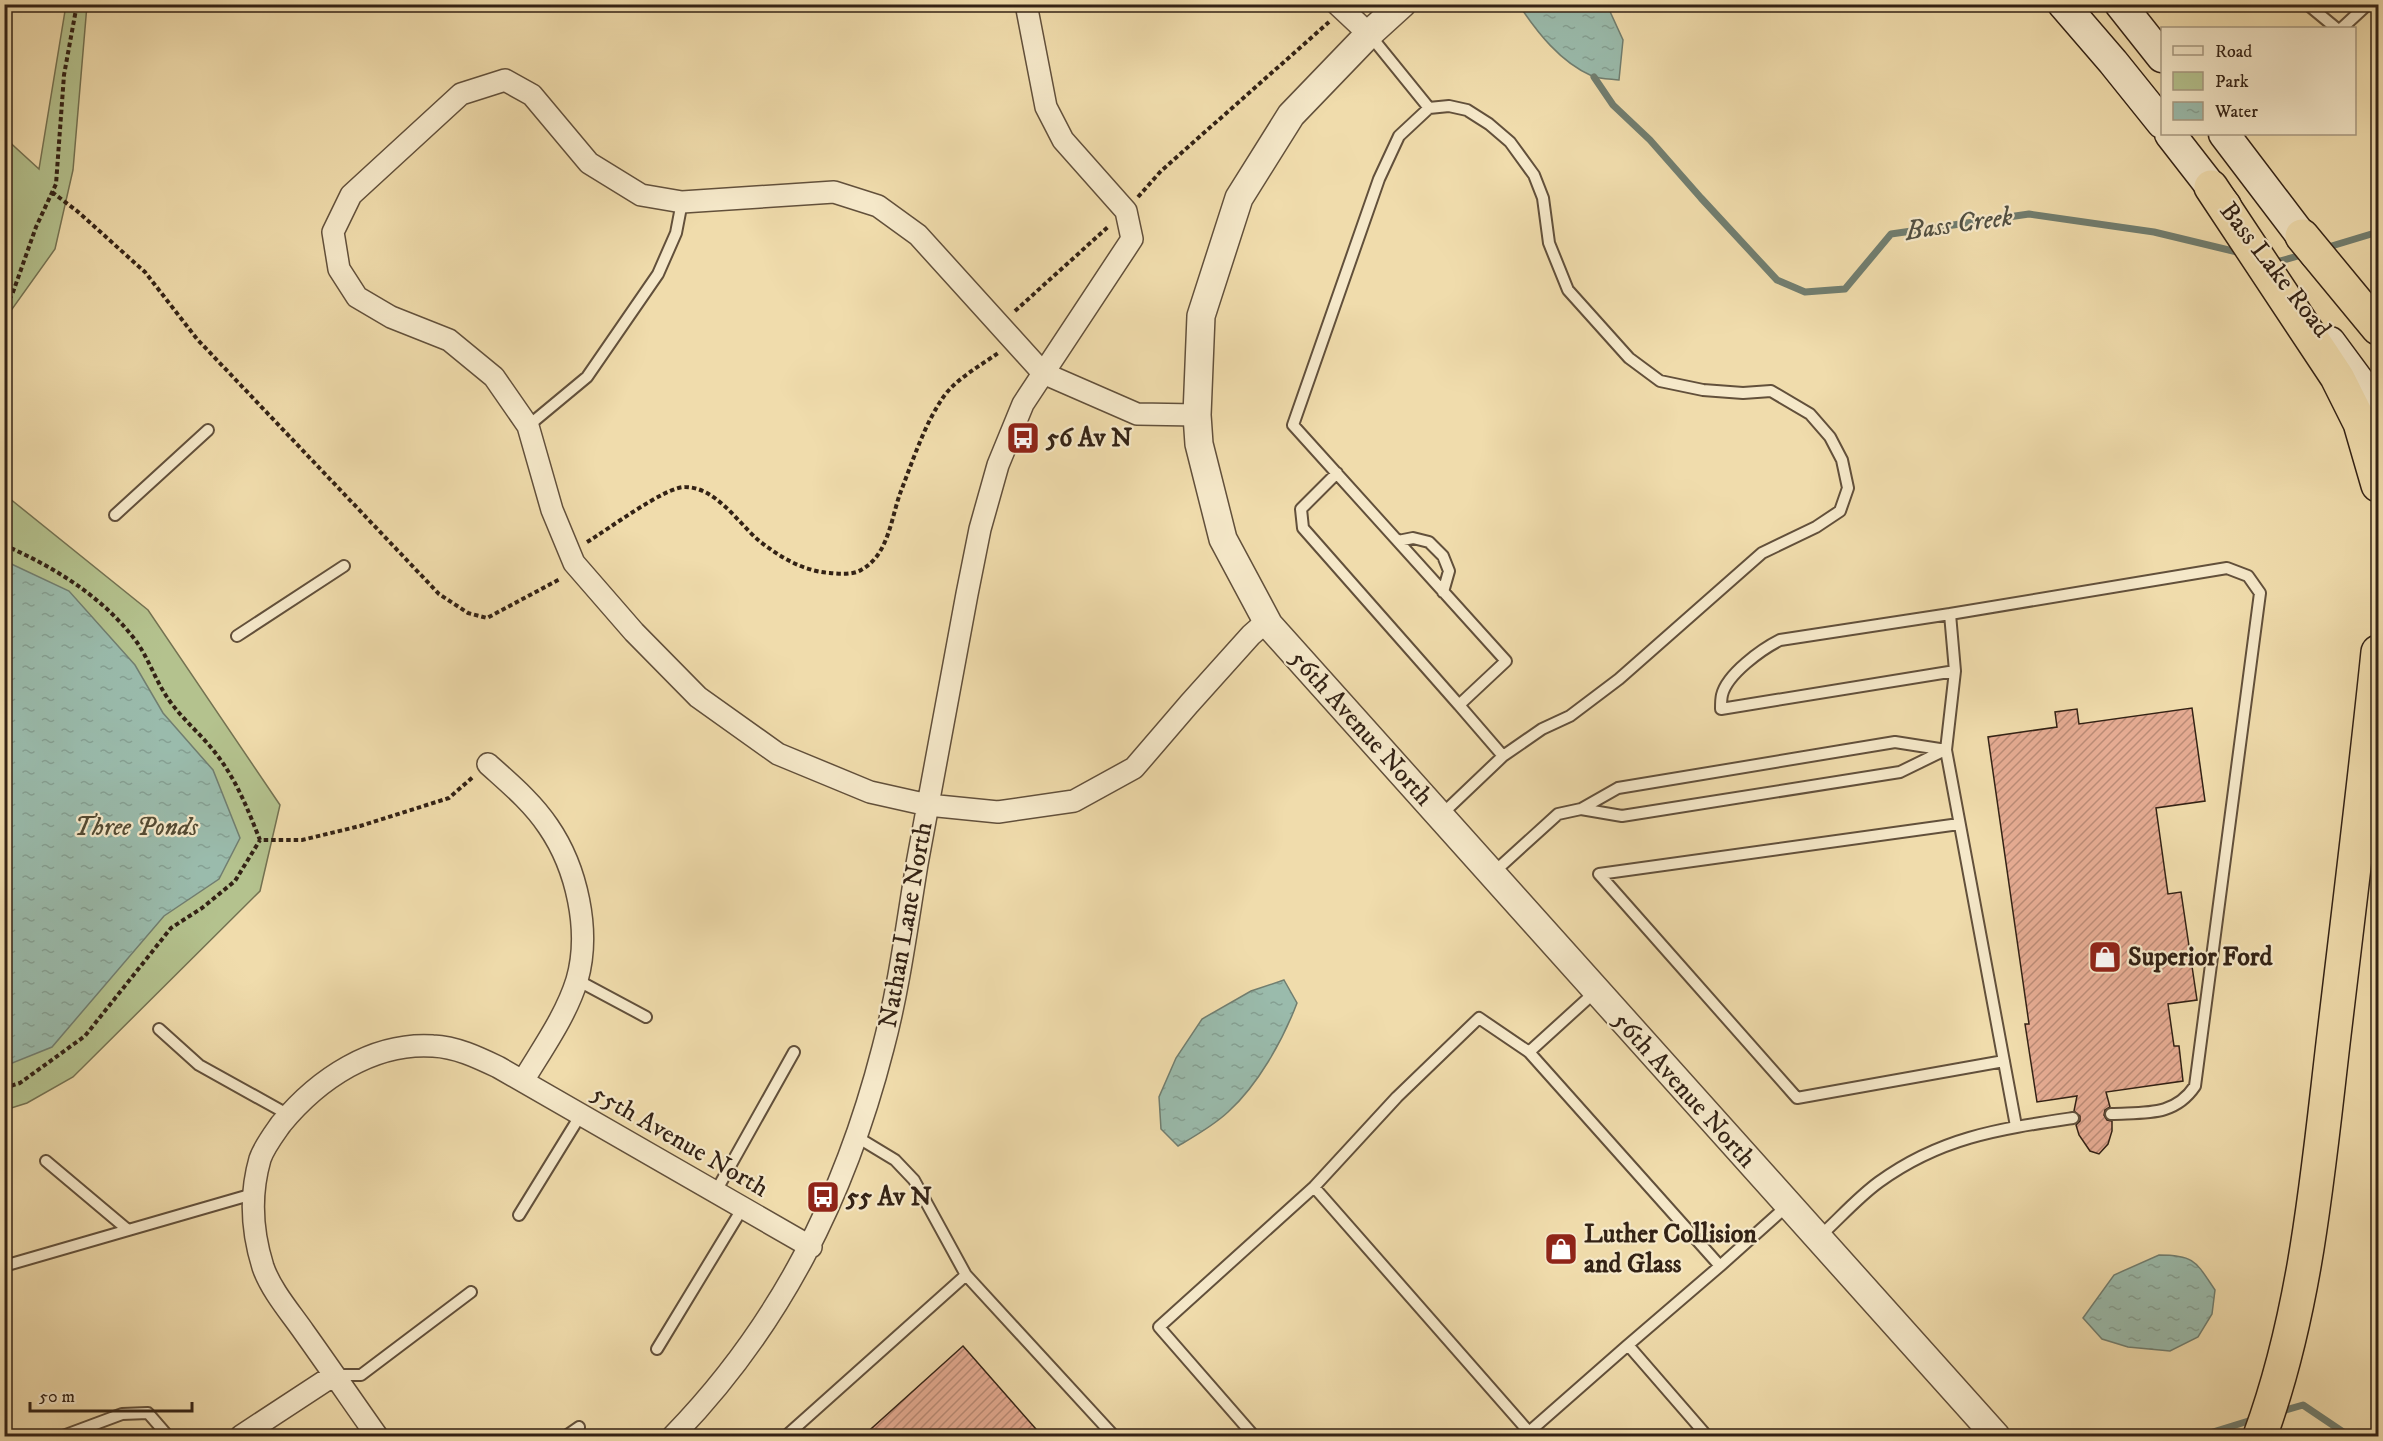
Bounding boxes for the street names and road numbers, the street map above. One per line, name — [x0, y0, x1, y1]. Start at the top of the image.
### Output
street label: Bass Lake Road — [2212, 196, 2338, 344]
street label: 56th Avenue North — [1282, 643, 1440, 813]
street label: Nathan Lane North — [872, 819, 940, 1031]
street label: 56th Avenue North — [1605, 1005, 1763, 1175]
street label: 55th Avenue North — [586, 1077, 775, 1205]

